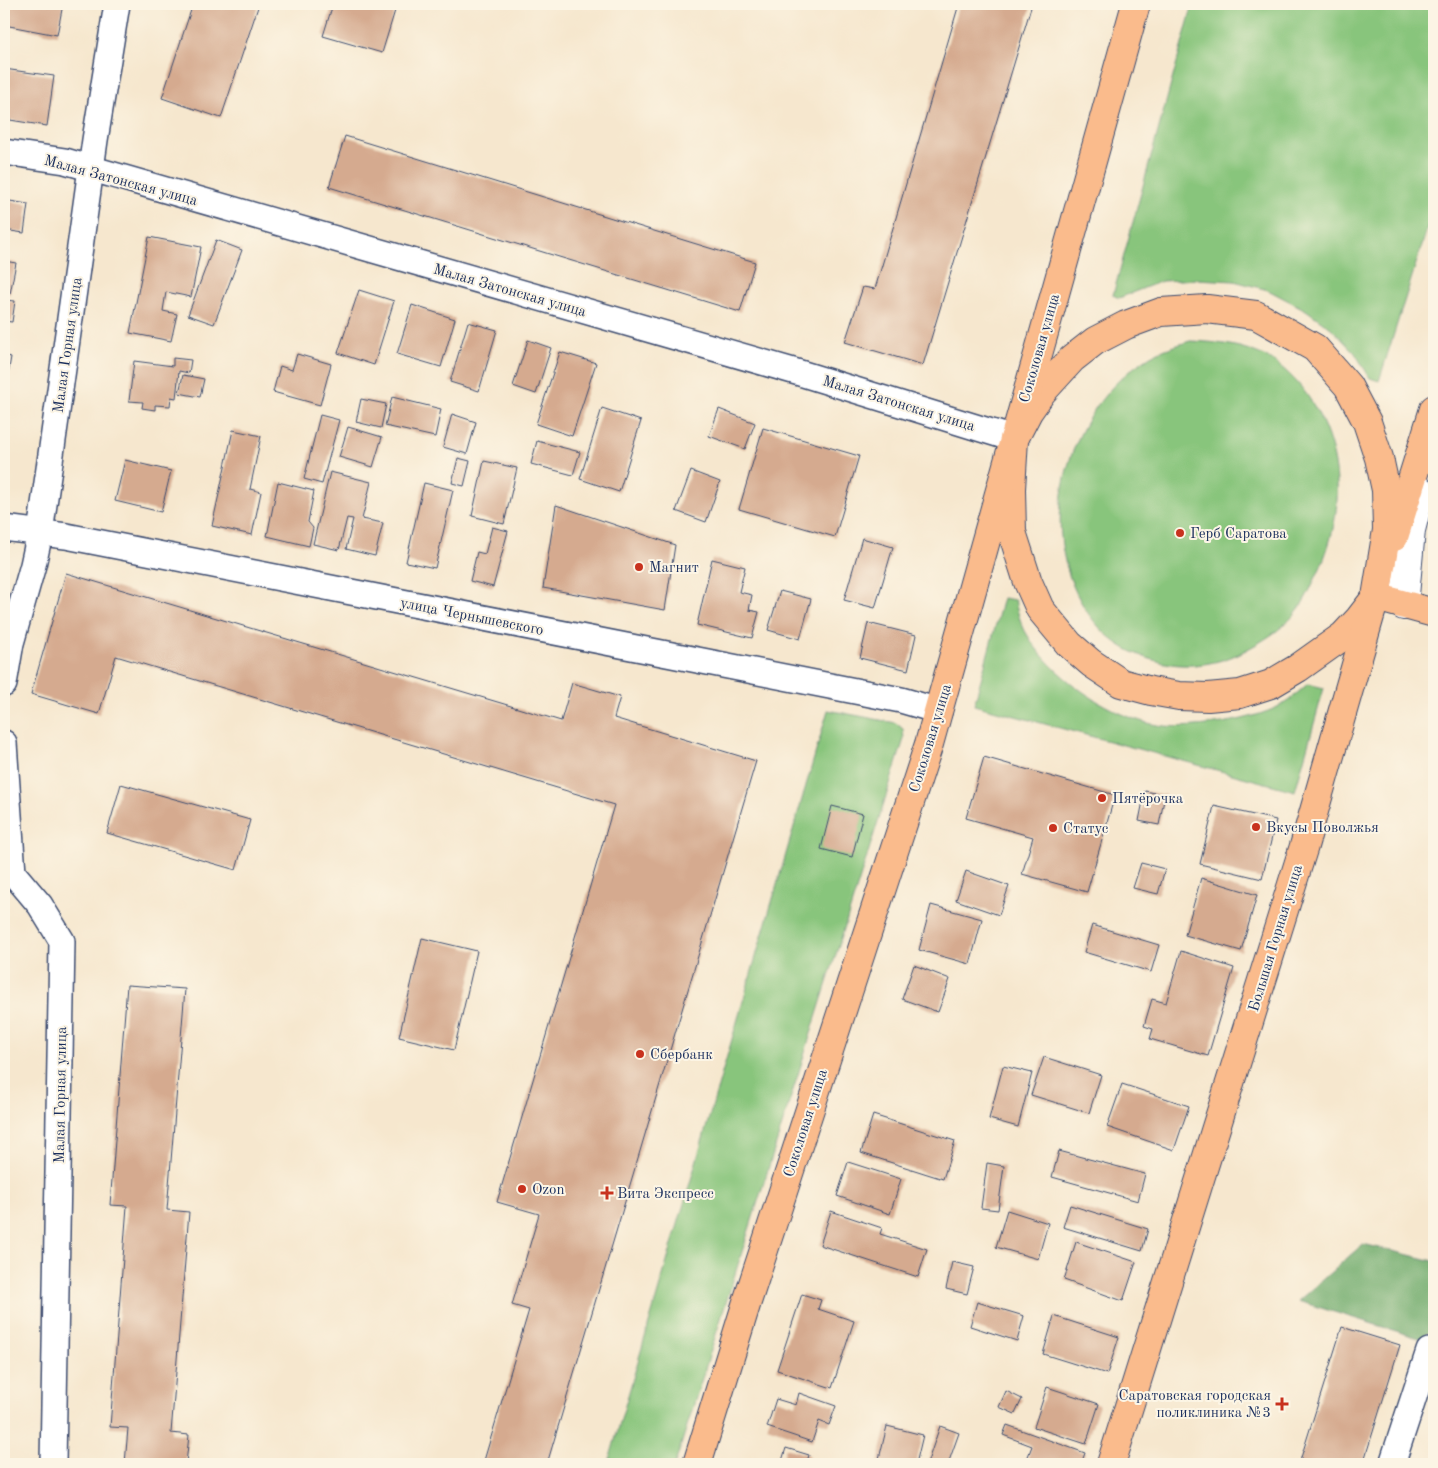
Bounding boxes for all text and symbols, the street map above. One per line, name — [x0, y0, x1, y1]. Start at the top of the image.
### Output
street label: Малая Затонская улица — [42, 154, 200, 209]
street label: Малая Затонская улица — [431, 262, 588, 321]
street label: Малая Горная улица — [52, 276, 86, 414]
street label: Соколовая улица — [1018, 292, 1063, 405]
street label: Малая Затонская улица — [821, 374, 977, 435]
marker: Герб Саратова — [1174, 527, 1186, 539]
place label: Герб Саратова — [1190, 527, 1287, 542]
marker: Магнит — [633, 561, 645, 573]
place label: Магнит — [649, 561, 699, 576]
street label: улица Чернышевского — [399, 596, 545, 639]
street label: Соколовая улица — [908, 682, 955, 794]
marker: Пятёрочка — [1096, 792, 1108, 804]
place label: Пятёрочка — [1112, 792, 1184, 807]
marker: Вкусы Поволжья — [1250, 821, 1262, 833]
place label: Вкусы Поволжья — [1266, 821, 1379, 836]
marker: Статус — [1047, 822, 1059, 834]
place label: Статус — [1063, 822, 1109, 837]
street label: Большая Горная улица — [1247, 863, 1306, 1014]
street label: Малая Горная улица — [53, 1026, 70, 1164]
marker: Сбербанк — [634, 1048, 646, 1060]
place label: Сбербанк — [650, 1048, 713, 1063]
street label: Соколовая улица — [782, 1067, 831, 1179]
marker: Ozon — [516, 1183, 528, 1195]
place label: Ozon — [532, 1183, 565, 1198]
marker: Вита Экспресс — [601, 1187, 613, 1199]
place label: Вита Экспресс — [617, 1187, 714, 1202]
place label: Саратовская городская поликлиника №3 — [1119, 1389, 1271, 1421]
marker: Саратовская городская поликлиника №3 — [1275, 1397, 1289, 1411]

